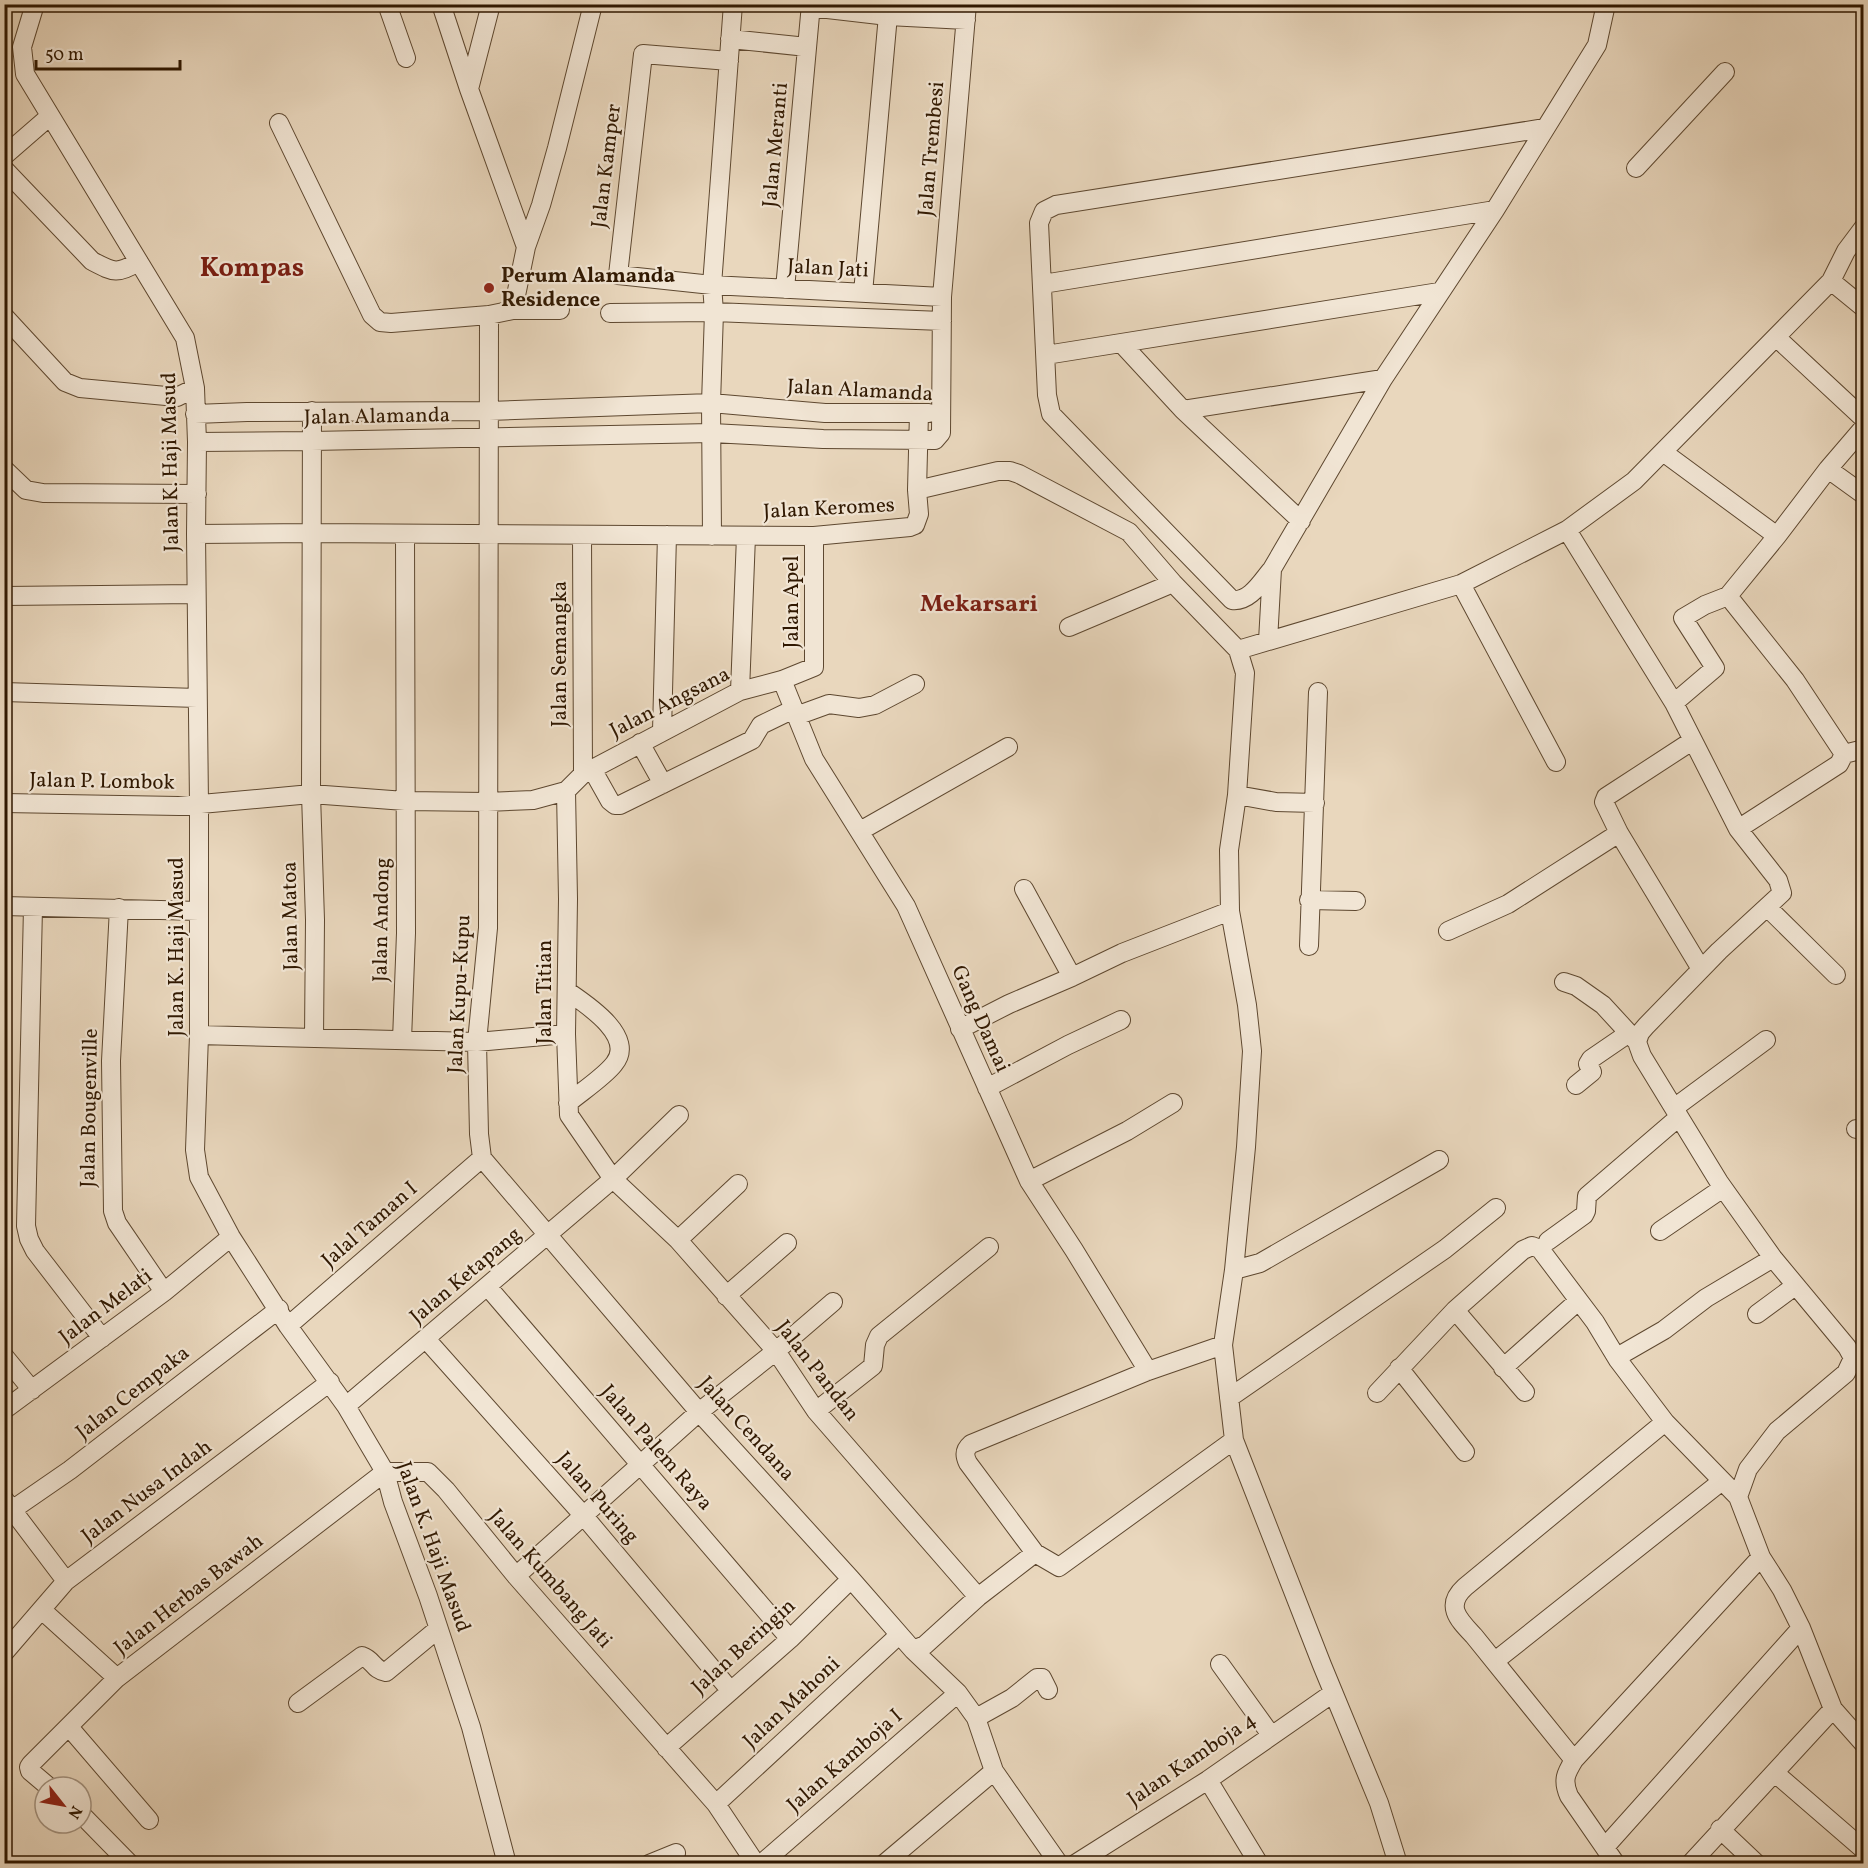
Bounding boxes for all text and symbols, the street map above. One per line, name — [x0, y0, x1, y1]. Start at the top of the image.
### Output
scale bar — [36, 33, 180, 71]
text: 50 m — [45, 43, 84, 68]
street label: Jalan Trembesi — [912, 80, 952, 218]
street label: Jalan Meranti — [756, 81, 796, 209]
street label: Jalan Kamper — [585, 102, 629, 230]
district label: Kompas — [200, 250, 304, 288]
street label: Jalan Jati — [787, 252, 869, 286]
place label: Perum Alamanda Residence — [501, 262, 675, 315]
marker: Perum Alamanda Residence — [482, 281, 496, 295]
street label: Jalan K. Haji Masud — [155, 372, 187, 552]
street label: Jalan Alamanda — [786, 373, 934, 409]
street label: Jalan Alamanda — [304, 401, 450, 433]
street label: Jalan Keromes — [762, 491, 896, 527]
street label: Jalan Apel — [778, 555, 807, 649]
street label: Jalan Semangka — [546, 581, 575, 727]
district label: Mekarsari — [920, 588, 1038, 622]
street label: Jalan Angsana — [605, 660, 735, 746]
street label: Jalan P. Lombok — [29, 766, 176, 798]
street label: Jalan K. Haji Masud — [163, 857, 192, 1037]
street label: Jalan Andong — [366, 858, 398, 982]
street label: Jalan Matoa — [276, 861, 306, 971]
street label: Jalan Kupu-Kupu — [441, 914, 479, 1074]
street label: Jalan Titian — [531, 940, 560, 1044]
street label: Gang Damai — [943, 961, 1017, 1077]
street label: Jalan Bougenville — [74, 1028, 106, 1188]
street label: Jalal Taman I — [316, 1175, 424, 1275]
street label: Jalan Ketapang — [404, 1221, 528, 1331]
street label: Jalan Melati — [53, 1262, 159, 1352]
street label: Jalan Pandan — [768, 1314, 866, 1428]
street label: Jalan Cempaka — [70, 1339, 196, 1447]
street label: Jalan Cendana — [691, 1370, 801, 1488]
street label: Jalan Palem Raya — [593, 1379, 719, 1517]
street label: Jalan Nusa Indah — [76, 1433, 218, 1551]
street label: Jalan Puring — [549, 1446, 645, 1550]
street label: Jalan K. Haji Masud — [389, 1458, 477, 1636]
street label: Jalan Kumbang Jati — [481, 1503, 619, 1655]
street label: Jalan Herbas Bawah — [108, 1527, 270, 1663]
street label: Jalan Beringin — [686, 1592, 802, 1702]
street label: Jalan Mahoni — [737, 1650, 847, 1756]
street label: Jalan Kamboja I — [781, 1703, 909, 1819]
street label: Jalan Kamboja 4 — [1122, 1706, 1262, 1814]
north arrow — [33, 1775, 93, 1835]
text: N — [62, 1801, 87, 1823]

